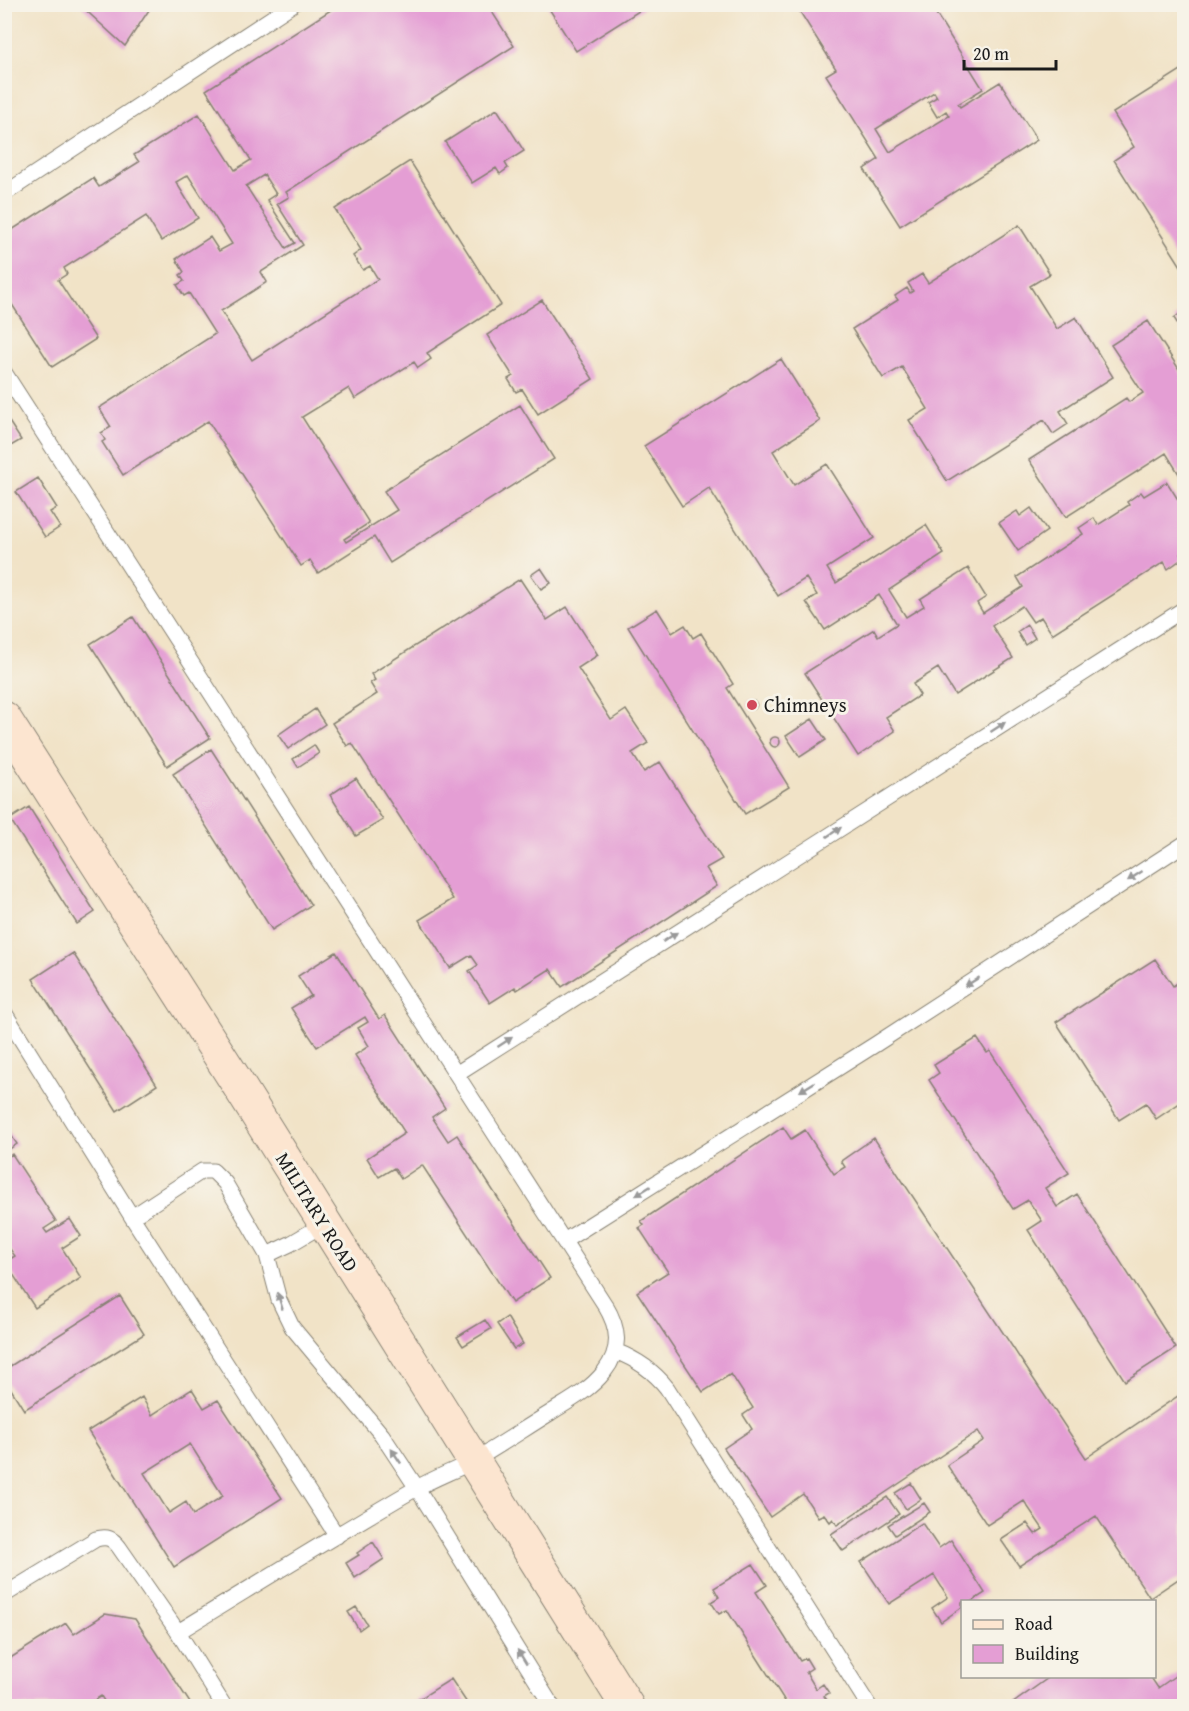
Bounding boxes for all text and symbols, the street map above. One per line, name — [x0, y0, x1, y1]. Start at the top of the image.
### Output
scale bar — [964, 33, 1056, 71]
text: 20 m — [973, 40, 1009, 67]
place label: Chimneys — [764, 690, 847, 719]
marker: Chimneys — [745, 698, 759, 712]
one-way arrow — [990, 722, 1006, 733]
one-way arrow — [826, 827, 842, 838]
one-way arrow — [1128, 870, 1144, 882]
one-way arrow — [662, 932, 678, 943]
one-way arrow — [963, 976, 980, 987]
one-way arrow — [497, 1037, 514, 1048]
one-way arrow — [799, 1081, 815, 1092]
street label: MILITARY ROAD — [269, 1146, 366, 1277]
one-way arrow — [635, 1186, 651, 1197]
one-way arrow — [275, 1292, 284, 1310]
one-way arrow — [391, 1448, 402, 1464]
legend — [961, 1600, 1156, 1678]
text: Road — [1015, 1610, 1053, 1637]
text: Building — [1015, 1640, 1079, 1667]
one-way arrow — [516, 1649, 527, 1665]

